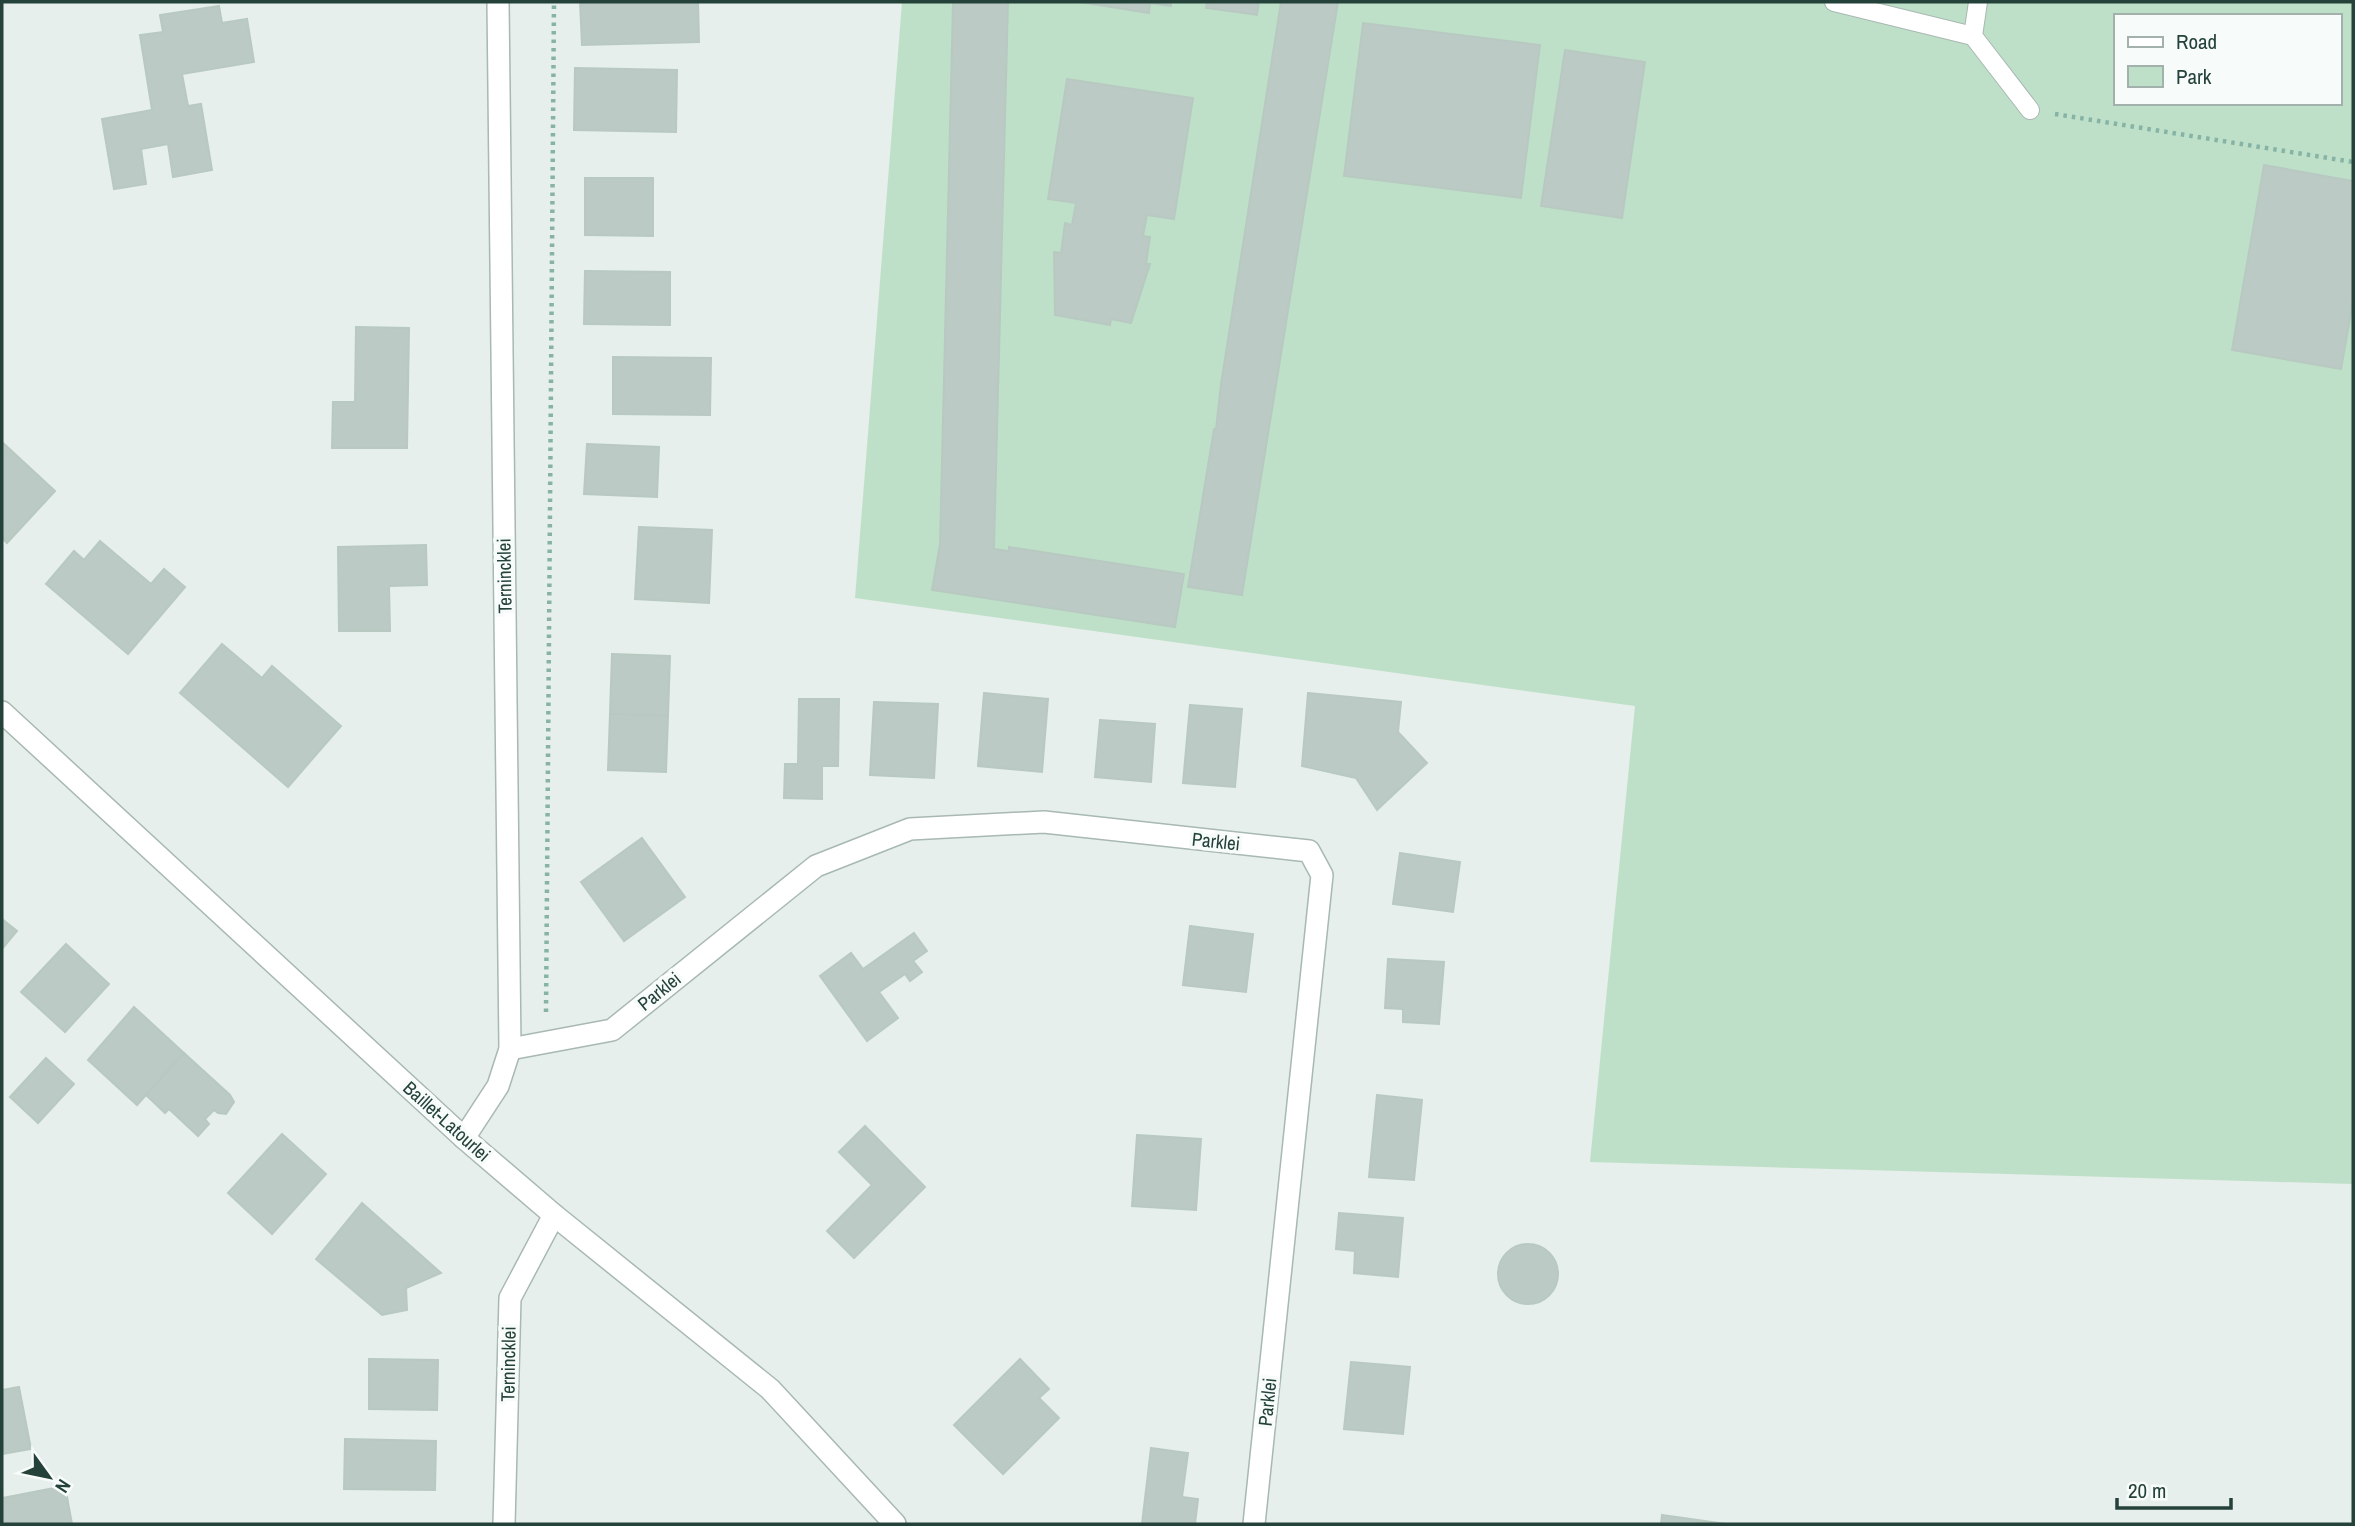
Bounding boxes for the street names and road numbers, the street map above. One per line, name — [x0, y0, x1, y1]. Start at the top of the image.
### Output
street label: Ternincklei — [490, 538, 518, 614]
street label: Parklei — [1191, 826, 1241, 856]
street label: Parklei — [632, 966, 686, 1016]
street label: Baillet-Latourlei — [398, 1075, 496, 1167]
street label: Ternincklei — [494, 1326, 522, 1402]
street label: Parklei — [1252, 1377, 1282, 1427]

